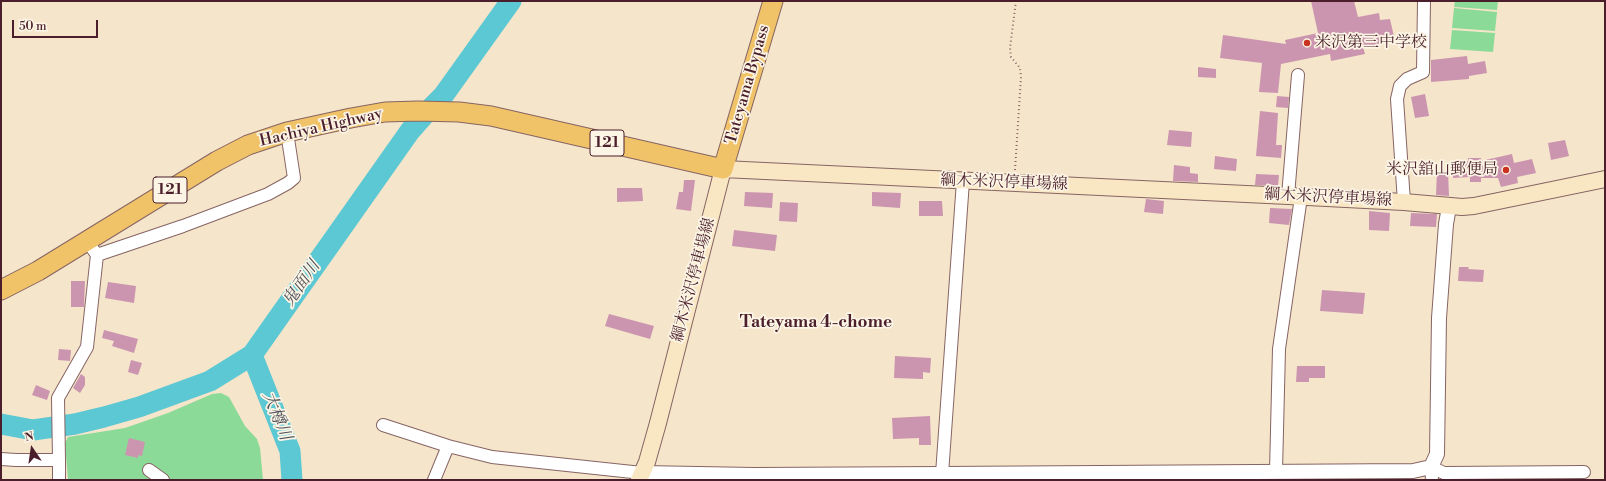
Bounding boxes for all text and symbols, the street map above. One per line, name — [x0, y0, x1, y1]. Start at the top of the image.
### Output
scale bar — [14, 12, 100, 38]
text: 50 m — [19, 19, 47, 34]
street label: Tateyama Bypass — [722, 23, 774, 147]
place label: 米沢第三中学校 — [1315, 33, 1427, 53]
marker: 米沢第三中学校 — [1302, 38, 1312, 48]
street label: Hachiya Highway — [258, 105, 384, 151]
road number: 121 — [590, 130, 624, 156]
place label: 米沢舘山郵便局 — [1386, 160, 1498, 180]
marker: 米沢舘山郵便局 — [1501, 165, 1511, 175]
street label: 綱木米沢停車場線 — [940, 171, 1068, 195]
road number: 121 — [153, 177, 187, 203]
street label: 綱木米沢停車場線 — [1264, 185, 1392, 211]
street label: 綱木米沢停車場線 — [668, 216, 720, 344]
water label: 鬼面川 — [279, 257, 325, 311]
district label: Tateyama 4-chome — [740, 313, 892, 333]
water label: 大樽川 — [257, 389, 295, 443]
north arrow — [12, 429, 52, 469]
text: N — [23, 430, 35, 445]

